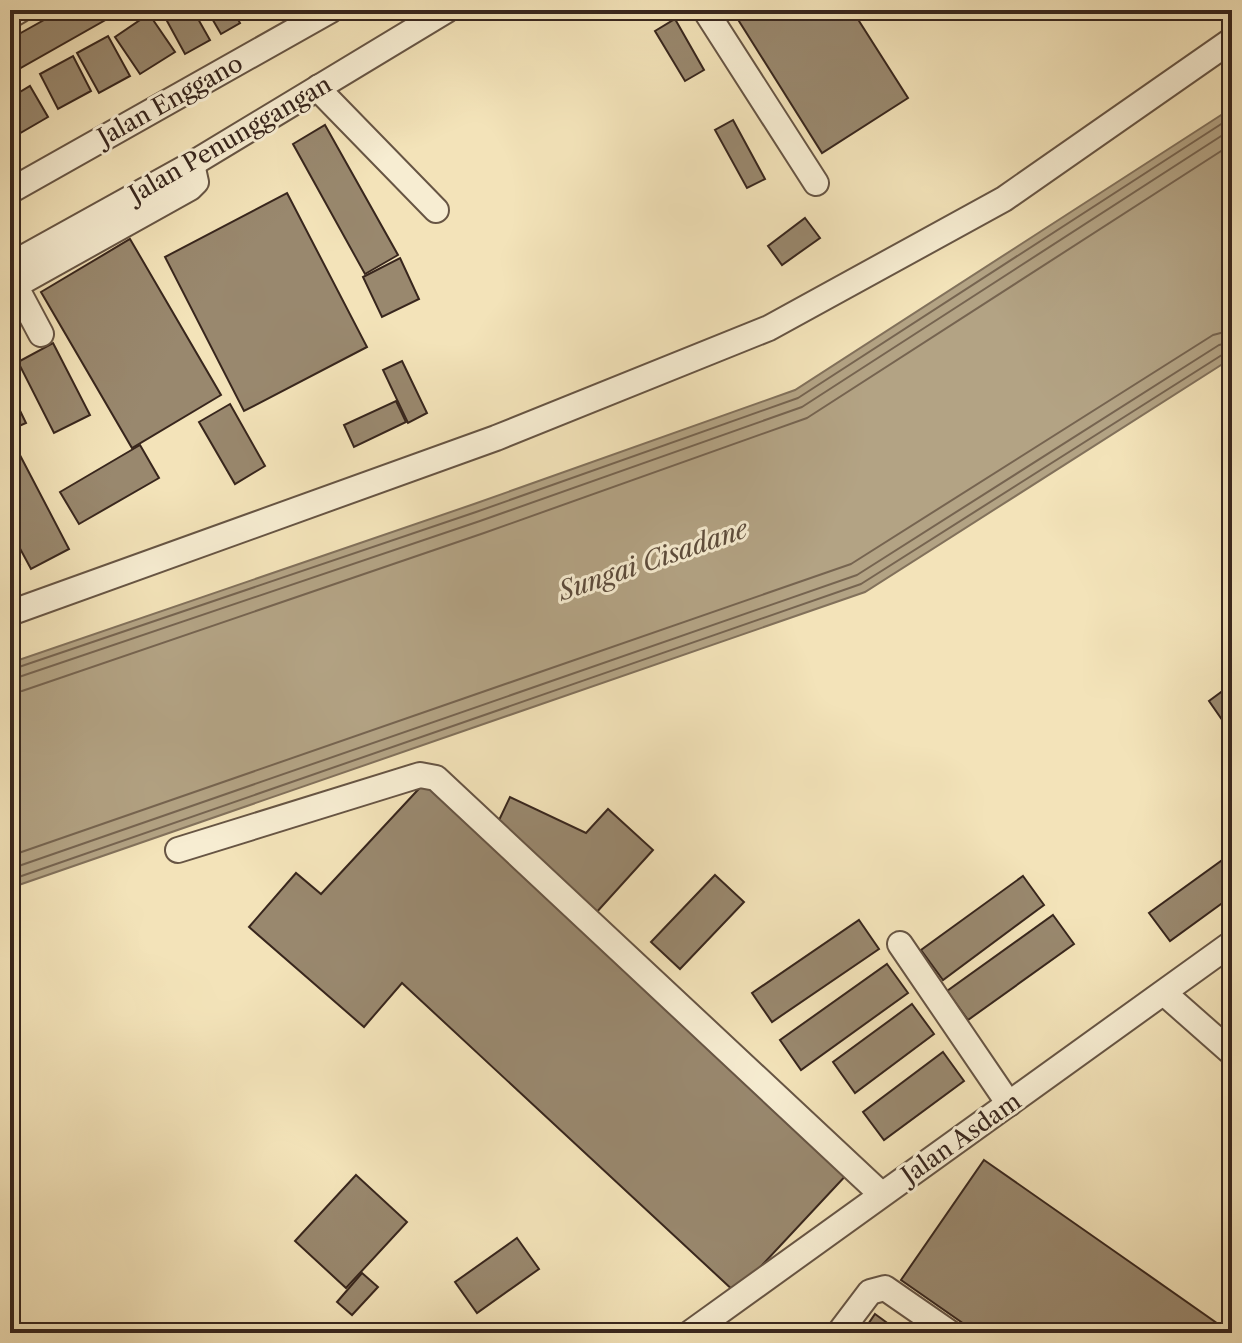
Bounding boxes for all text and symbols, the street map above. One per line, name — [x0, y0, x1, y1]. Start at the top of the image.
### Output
street label: Jalan Enggano — [89, 48, 248, 154]
street label: Jalan Penunggangan — [120, 69, 336, 211]
water label: Sungai Cisadane — [552, 512, 753, 608]
street label: Jalan Asdam — [893, 1086, 1026, 1192]

